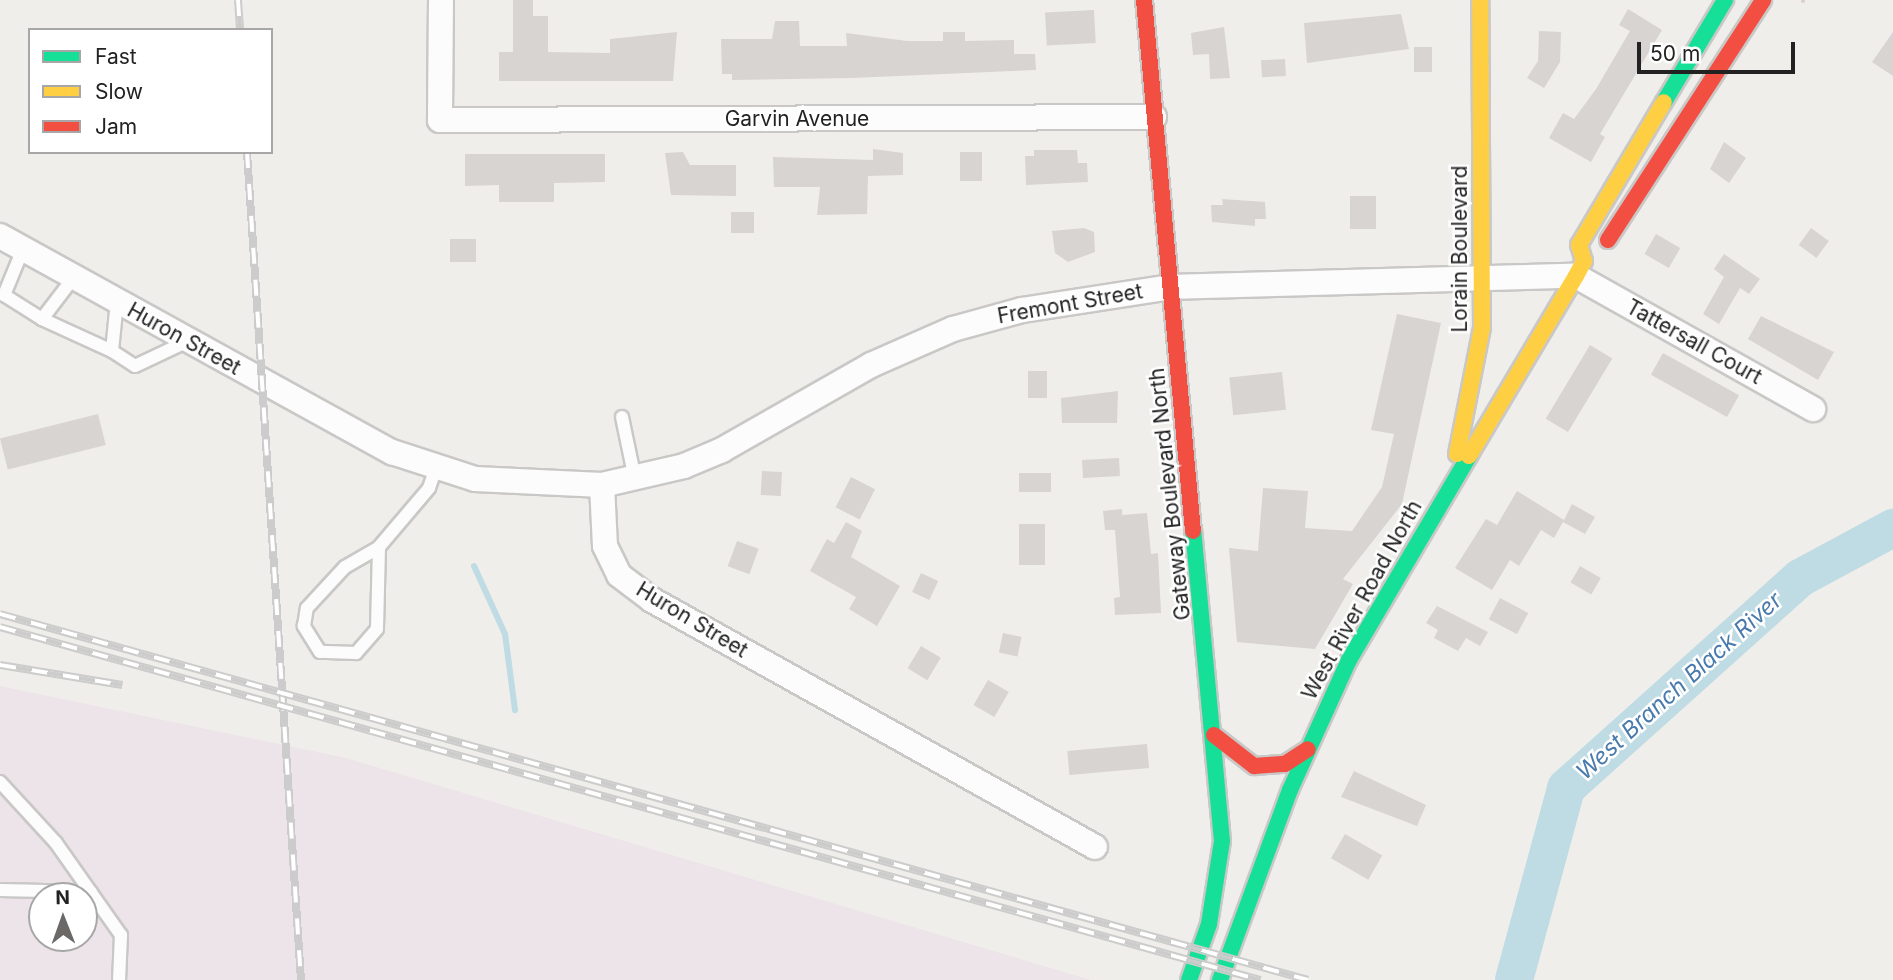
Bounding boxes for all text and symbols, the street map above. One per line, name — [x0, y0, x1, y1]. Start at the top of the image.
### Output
legend — [28, 28, 273, 154]
scale bar — [1641, 28, 1798, 72]
text: 50 m — [1650, 41, 1700, 66]
text: Fast — [95, 44, 137, 69]
text: Slow — [95, 79, 143, 104]
street label: Garvin Avenue — [725, 106, 869, 132]
text: Jam — [95, 114, 137, 139]
street label: Lorain Boulevard — [1447, 165, 1473, 333]
street label: Fremont Street — [995, 279, 1145, 329]
street label: Tattersall Court — [1622, 294, 1766, 390]
street label: Huron Street — [123, 297, 245, 381]
street label: Gateway Boulevard North — [1144, 366, 1196, 622]
street label: West River Road North — [1297, 496, 1427, 704]
street label: Huron Street — [632, 577, 752, 663]
water label: West Branch Black River — [1571, 586, 1787, 786]
north arrow — [28, 882, 98, 952]
text: N — [55, 886, 70, 909]

